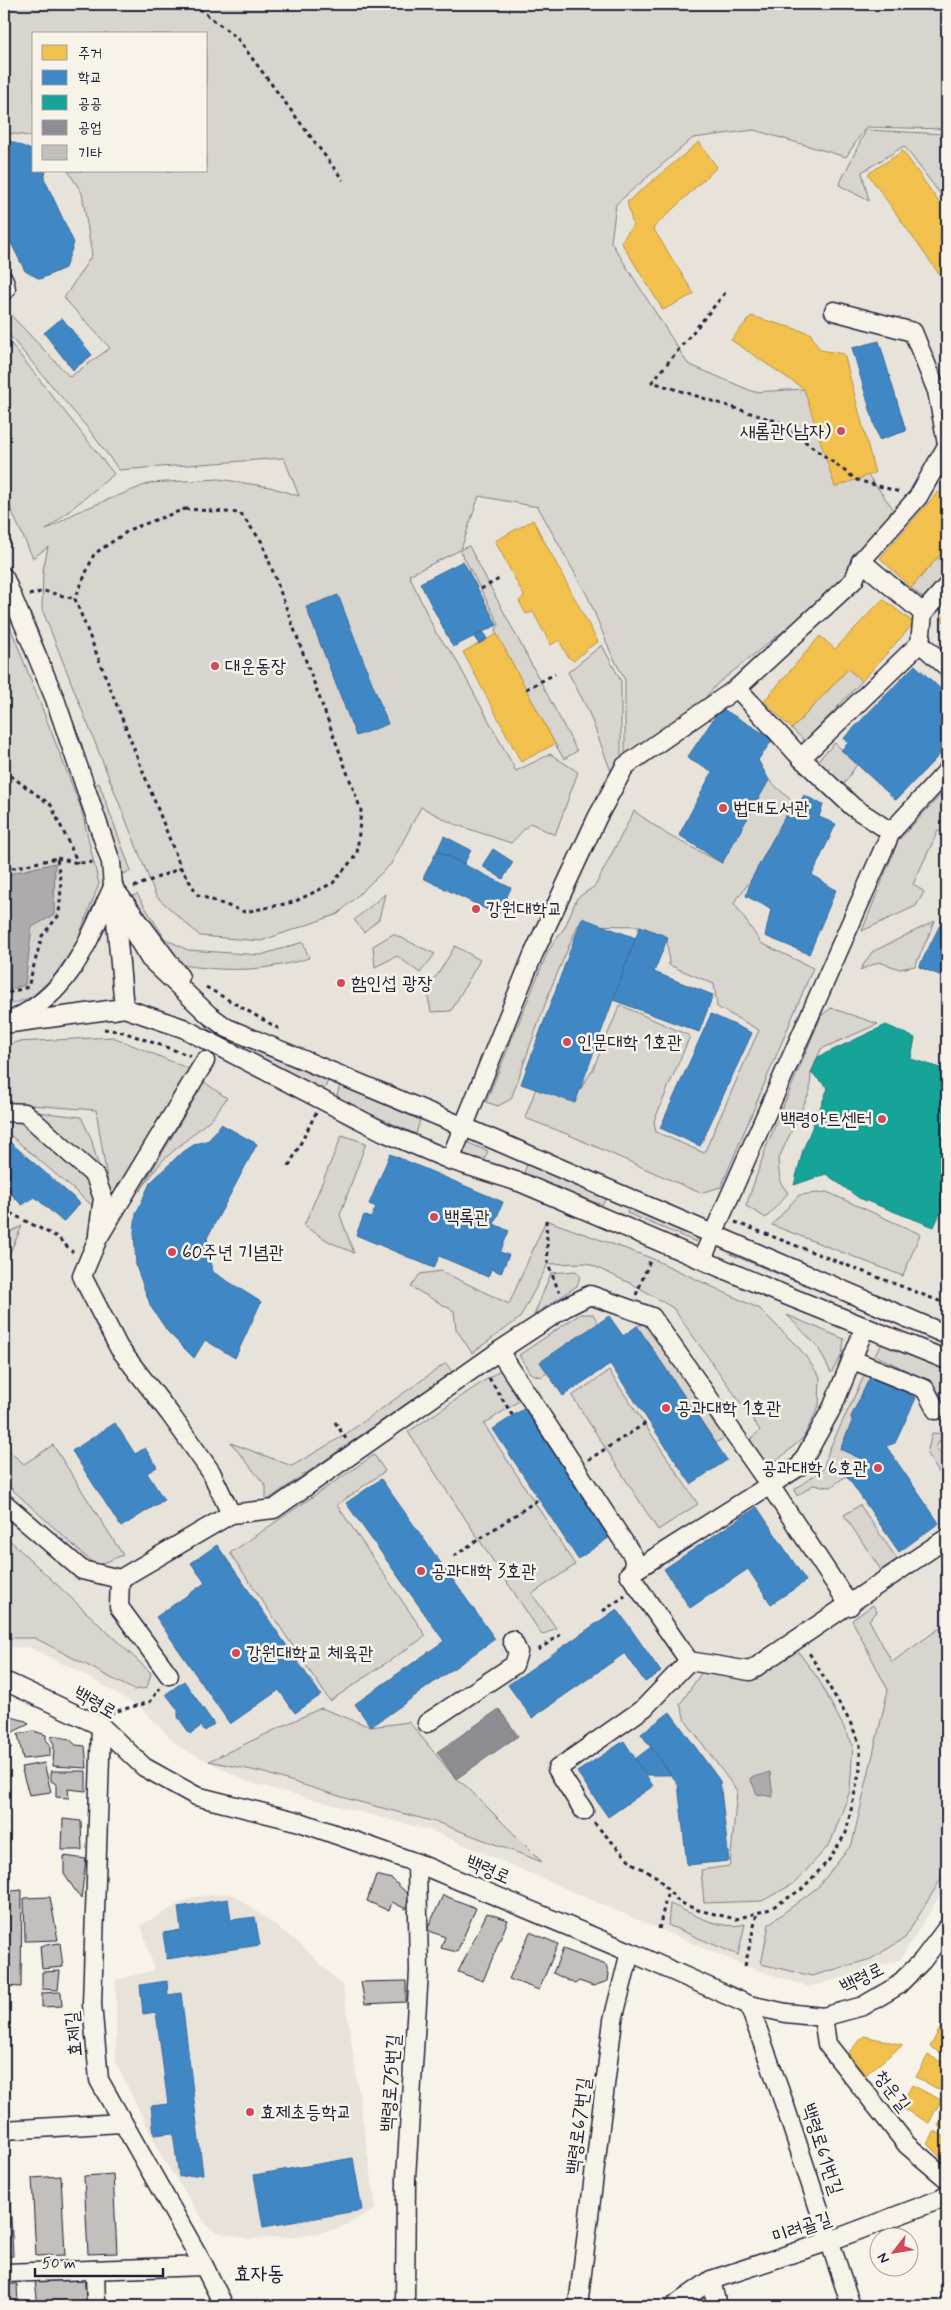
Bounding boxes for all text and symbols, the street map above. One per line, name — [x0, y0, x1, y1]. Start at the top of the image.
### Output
legend — [32, 32, 208, 172]
text: 주거 — [78, 44, 102, 64]
text: 학교 — [78, 68, 102, 88]
text: 공공 — [78, 94, 102, 114]
text: 공업 — [78, 118, 102, 138]
text: 기타 — [78, 144, 102, 164]
place label: 새롬관(남자) — [740, 419, 831, 444]
marker: 새롬관(남자) — [835, 425, 847, 437]
place label: 대운동장 — [225, 654, 286, 679]
marker: 대운동장 — [209, 660, 221, 672]
place label: 법대도서관 — [733, 796, 809, 821]
marker: 법대도서관 — [717, 802, 729, 814]
place label: 강원대학교 — [486, 897, 562, 922]
marker: 강원대학교 — [470, 903, 482, 915]
place label: 함인섭 광장 — [351, 971, 433, 996]
marker: 함인섭 광장 — [335, 977, 347, 989]
place label: 인문대학 1호관 — [577, 1030, 682, 1055]
marker: 인문대학 1호관 — [561, 1036, 573, 1048]
place label: 백령아트센터 — [780, 1107, 872, 1132]
marker: 백령아트센터 — [876, 1113, 888, 1125]
place label: 백록관 — [444, 1205, 490, 1230]
marker: 백록관 — [428, 1211, 440, 1223]
place label: 60주년 기념관 — [182, 1240, 284, 1265]
marker: 60주년 기념관 — [166, 1246, 178, 1258]
place label: 공과대학 1호관 — [676, 1396, 781, 1421]
marker: 공과대학 1호관 — [660, 1402, 672, 1414]
place label: 공과대학 6호관 — [761, 1456, 868, 1481]
marker: 공과대학 6호관 — [872, 1462, 884, 1474]
place label: 공과대학 3호관 — [431, 1559, 536, 1584]
marker: 공과대학 3호관 — [415, 1565, 427, 1577]
place label: 강원대학교 체육관 — [246, 1641, 373, 1666]
marker: 강원대학교 체육관 — [230, 1647, 242, 1659]
street label: 백령로 — [69, 1681, 121, 1725]
street label: 백령로 — [462, 1850, 514, 1890]
street label: 백령로 — [836, 1957, 888, 1999]
street label: 효제길 — [60, 2010, 88, 2058]
street label: 백령로75번길 — [375, 2033, 407, 2133]
street label: 청운길 — [868, 2065, 916, 2117]
street label: 백령로67번길 — [561, 2076, 597, 2176]
place label: 효제초등학교 — [260, 2100, 352, 2125]
street label: 백령로61번길 — [795, 2100, 849, 2198]
marker: 효제초등학교 — [244, 2106, 256, 2118]
street label: 미려골길 — [769, 2206, 835, 2250]
north arrow — [868, 2228, 918, 2278]
scale bar — [35, 2245, 162, 2277]
text: N — [874, 2250, 894, 2267]
text: 50 m — [42, 2254, 76, 2274]
district label: 효자동 — [234, 2260, 284, 2288]

